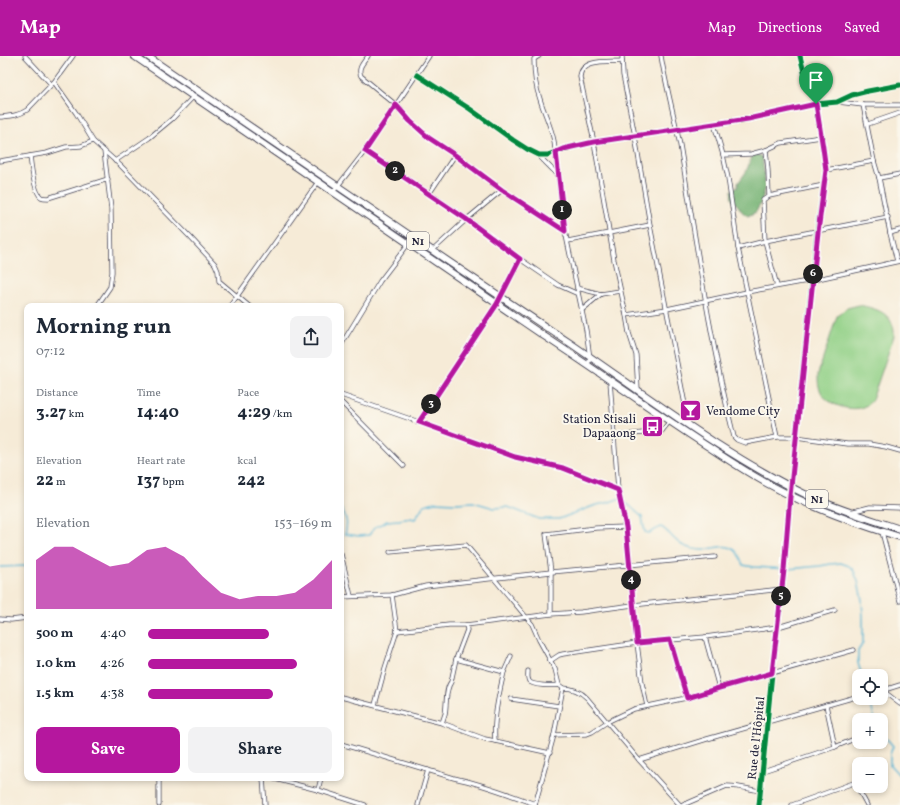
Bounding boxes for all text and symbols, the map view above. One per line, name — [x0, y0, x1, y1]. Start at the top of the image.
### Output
text: Map — [20, 15, 61, 41]
text: Map — [708, 19, 736, 38]
text: Directions — [758, 19, 822, 38]
text: Saved — [844, 19, 880, 38]
pin — [799, 63, 833, 104]
icon: arrive — [805, 69, 827, 91]
pin: 2 — [385, 161, 405, 181]
text: 2 — [392, 163, 398, 178]
pin: 1 — [552, 200, 572, 220]
text: 1 — [560, 202, 564, 217]
road number: N1 — [407, 232, 429, 250]
pin: 6 — [803, 264, 823, 284]
text: 6 — [810, 266, 816, 281]
text: Morning run — [36, 312, 171, 343]
button: share — [290, 316, 332, 358]
text: 07:12 — [36, 343, 65, 361]
text: Distance — [36, 386, 78, 401]
text: Time — [137, 386, 161, 401]
text: Pace — [237, 386, 259, 401]
pin: 3 — [421, 394, 441, 414]
text: 3 — [428, 396, 434, 411]
bar icon: Vendome City — [677, 398, 703, 424]
text: 3.27 — [36, 401, 66, 424]
text: 14:40 — [137, 401, 179, 424]
text: 4:29 — [237, 401, 271, 424]
place label: Vendome City — [706, 404, 780, 420]
text: km — [66, 407, 84, 422]
text: /km — [271, 407, 293, 422]
place label: Station Stisali Dapaaong — [563, 412, 636, 442]
bus stop icon: Station Stisali Dapaaong — [639, 413, 665, 439]
text: Elevation — [36, 454, 82, 469]
text: Heart rate — [137, 454, 185, 469]
text: kcal — [237, 454, 257, 469]
text: 22 — [36, 469, 54, 492]
text: 137 — [137, 469, 160, 492]
text: 242 — [237, 469, 265, 492]
text: m — [54, 475, 66, 490]
text: bpm — [160, 475, 185, 490]
road number: N1 — [806, 490, 828, 508]
text: Elevation — [36, 515, 90, 533]
text: 153–169 m — [274, 515, 332, 533]
pin: 4 — [621, 570, 641, 590]
text: 4 — [628, 572, 634, 587]
pin: 5 — [771, 586, 791, 606]
text: 5 — [778, 588, 784, 603]
text: 500 m — [36, 625, 73, 643]
text: 4:40 — [100, 625, 126, 643]
text: 1.0 km — [36, 655, 76, 673]
text: 4:26 — [100, 655, 124, 673]
map controls — [852, 669, 888, 793]
button: locate — [852, 669, 888, 705]
text: 1.5 km — [36, 685, 74, 703]
text: 4:38 — [100, 685, 124, 703]
street label: Rue de l'Hôpital — [745, 695, 769, 780]
button: + — [852, 713, 888, 749]
button: Save — [36, 727, 180, 773]
button: Share — [188, 727, 332, 773]
button: − — [852, 757, 888, 793]

